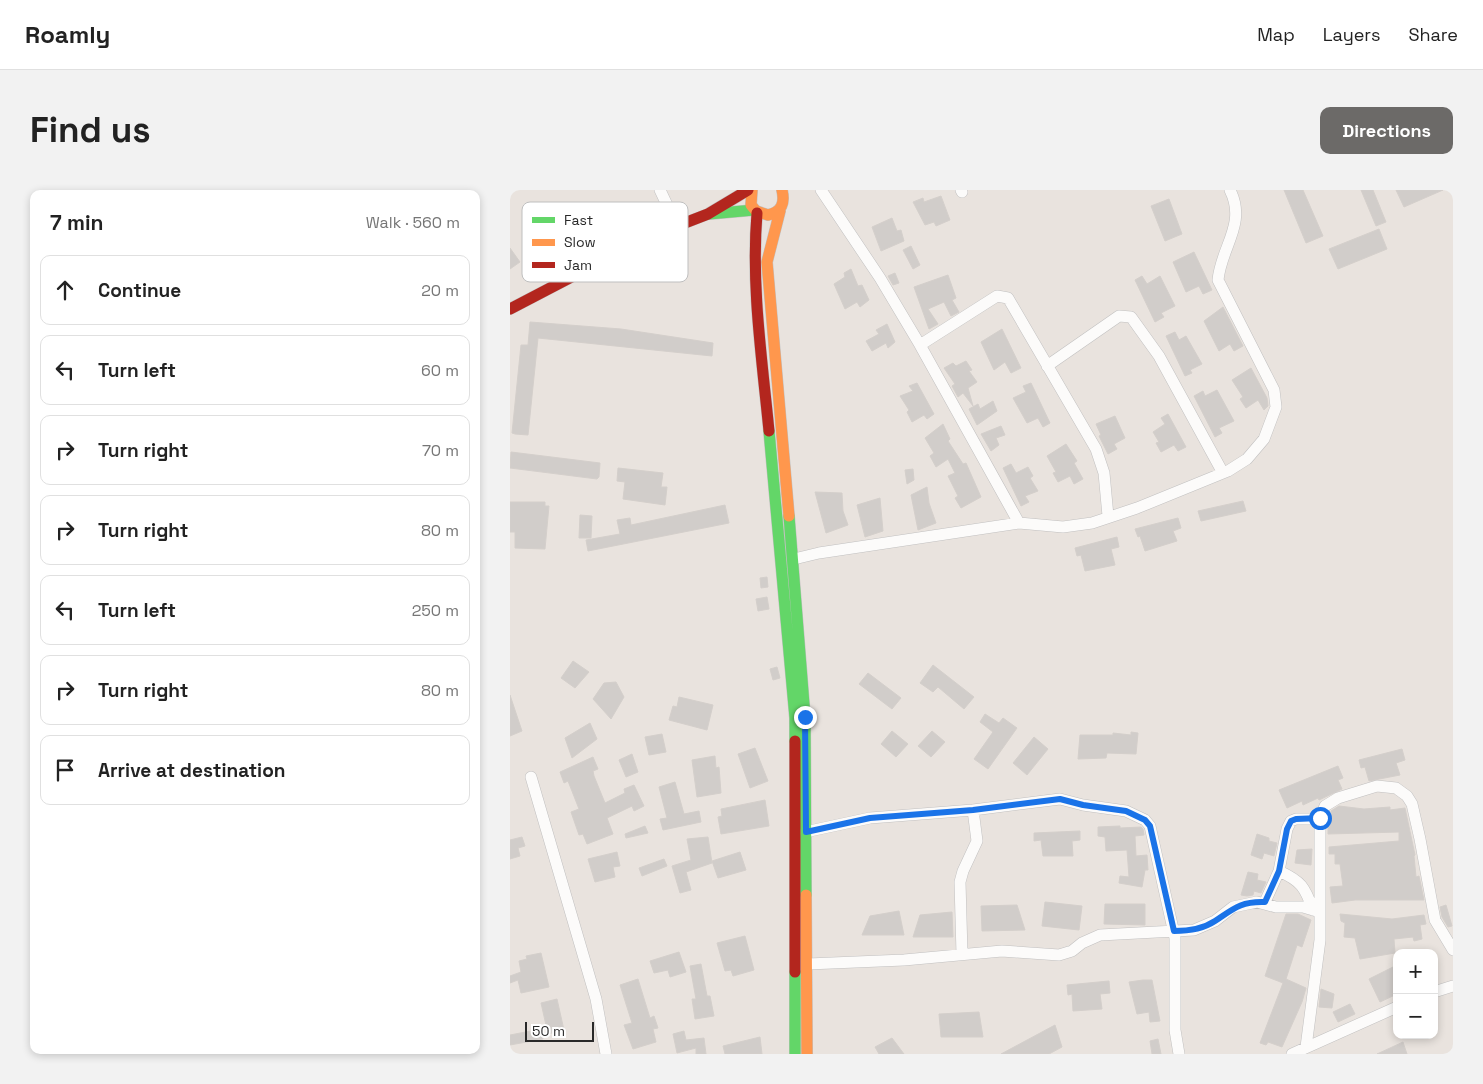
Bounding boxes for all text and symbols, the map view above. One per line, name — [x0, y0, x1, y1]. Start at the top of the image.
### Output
text: Roamly — [25, 19, 110, 50]
text: Map — [1257, 23, 1295, 46]
text: Layers — [1323, 23, 1380, 46]
text: Share — [1408, 23, 1458, 46]
button: Directions — [1320, 107, 1453, 154]
text: Find us — [30, 108, 151, 152]
legend — [522, 202, 688, 282]
text: 7 min — [50, 209, 103, 236]
text: Fast — [564, 211, 593, 229]
text: Walk · 560 m — [366, 212, 460, 233]
text: Slow — [564, 233, 596, 251]
text: Jam — [564, 256, 592, 274]
icon: ahead — [51, 276, 79, 304]
text: Continue — [98, 278, 181, 303]
text: 20 m — [421, 280, 459, 301]
icon: left — [51, 356, 79, 384]
text: Turn left — [98, 358, 176, 383]
text: 60 m — [421, 360, 459, 381]
icon: right — [51, 436, 79, 464]
text: Turn right — [98, 438, 188, 463]
text: 70 m — [422, 440, 459, 461]
icon: right — [51, 516, 79, 544]
text: Turn right — [98, 518, 188, 543]
text: 80 m — [421, 520, 459, 541]
icon: left — [51, 596, 79, 624]
text: Turn left — [98, 598, 176, 623]
text: 250 m — [412, 600, 459, 621]
icon: right — [51, 676, 79, 704]
text: Turn right — [98, 678, 188, 703]
text: 80 m — [421, 680, 459, 701]
route end — [794, 706, 817, 729]
icon: arrive — [51, 756, 79, 784]
text: Arrive at destination — [98, 758, 286, 783]
route start — [1309, 807, 1332, 830]
map controls — [1393, 949, 1438, 1039]
button: + — [1393, 949, 1438, 994]
button: − — [1393, 994, 1438, 1039]
scale bar — [525, 1019, 594, 1042]
text: 50 m — [532, 1022, 565, 1040]

